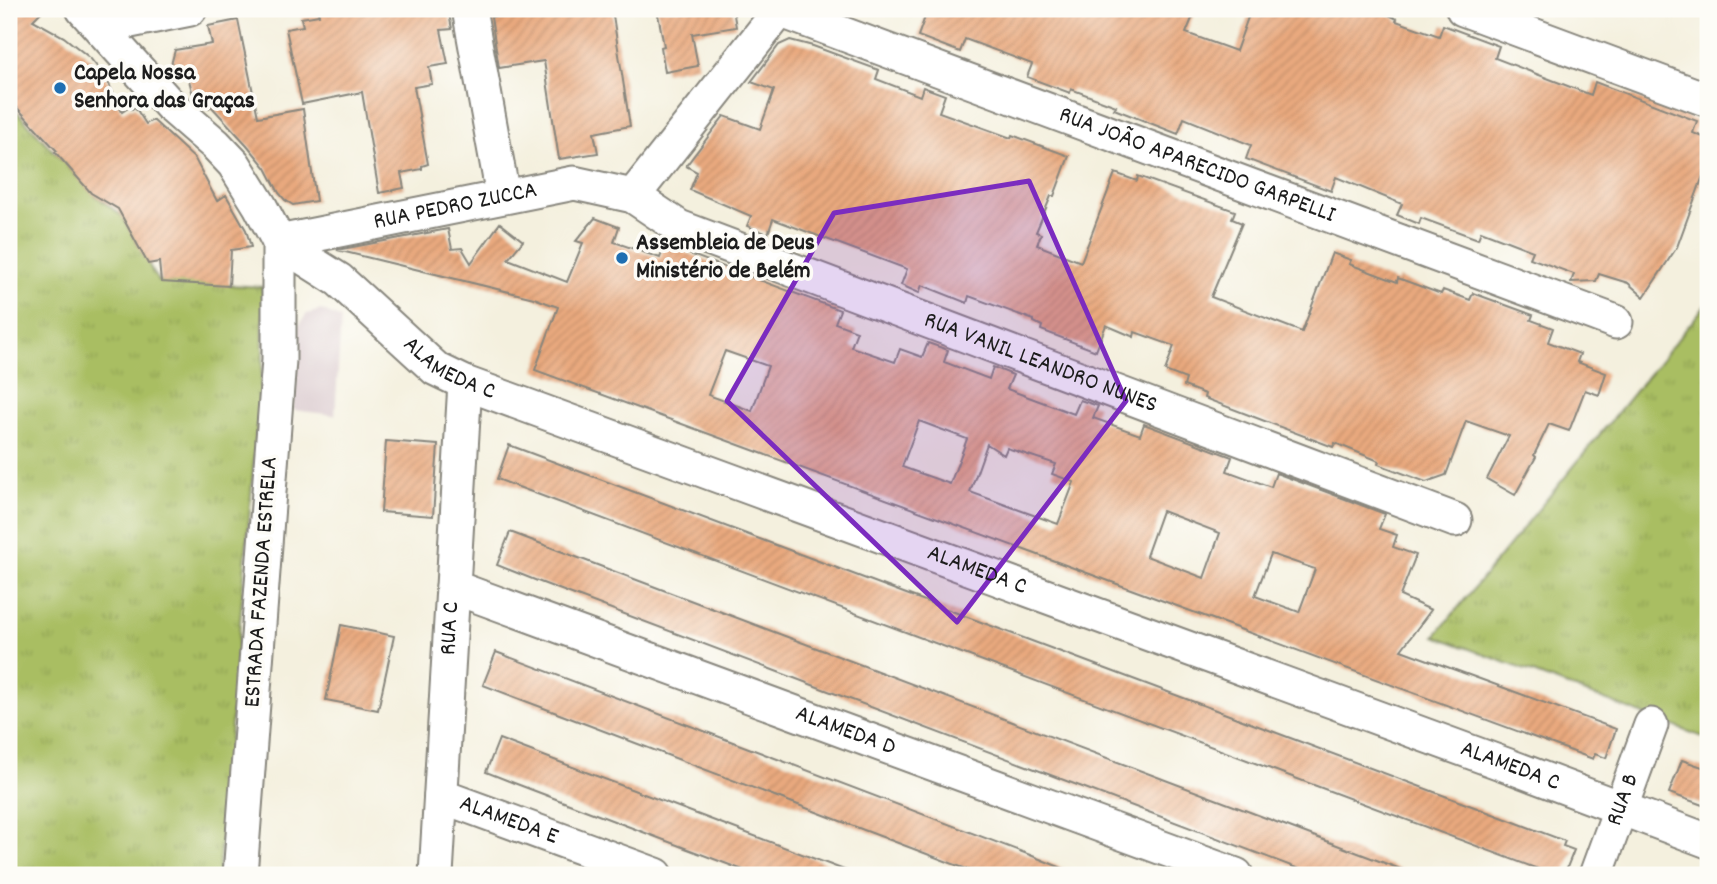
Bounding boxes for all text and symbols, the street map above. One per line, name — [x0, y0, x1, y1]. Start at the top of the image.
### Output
place label: Capela Nossa Senhora das Graças — [74, 57, 255, 119]
marker: Capela Nossa Senhora das Graças — [52, 80, 68, 96]
street label: RUA JOÃO APARECIDO GARPELLI — [1054, 99, 1340, 233]
street label: RUA PEDRO ZUCCA — [371, 174, 540, 240]
place label: Assembleia de Deus Ministério de Belém — [636, 227, 815, 289]
marker: Assembleia de Deus Ministério de Belém — [614, 250, 630, 266]
street label: RUA VANIL LEANDRO NUNES — [919, 304, 1162, 423]
street label: ALAMEDA C — [395, 329, 500, 410]
street label: ESTRADA FAZENDA ESTRELA — [236, 455, 288, 709]
street label: ALAMEDA C — [922, 537, 1032, 605]
street label: RUA C — [432, 600, 469, 656]
street label: ALAMEDA D — [790, 697, 900, 765]
street label: ALAMEDA C — [1455, 733, 1565, 801]
street label: RUA B — [1598, 769, 1649, 831]
street label: ALAMEDA E — [454, 787, 563, 855]

